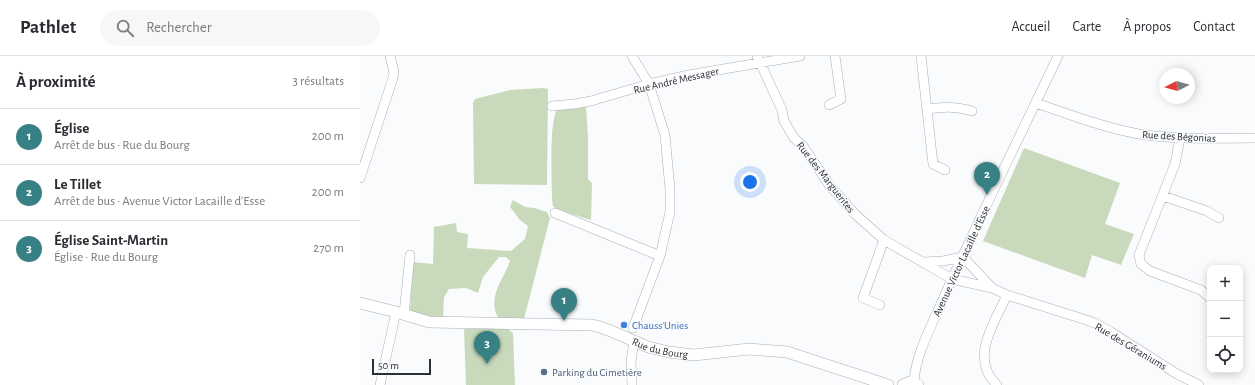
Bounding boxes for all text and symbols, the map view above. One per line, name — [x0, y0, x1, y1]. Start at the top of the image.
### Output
search box — [100, 10, 380, 46]
icon: search — [114, 17, 136, 39]
text: Pathlet — [20, 18, 76, 37]
text: Rechercher — [146, 20, 212, 35]
text: Accueil — [1011, 20, 1050, 34]
text: Carte — [1072, 20, 1101, 34]
text: À propos — [1123, 20, 1171, 34]
text: Contact — [1193, 20, 1235, 34]
street label: Rue André Messager — [632, 65, 720, 96]
north arrow — [1159, 68, 1195, 104]
text: À proximité — [16, 73, 96, 90]
text: 3 résultats — [293, 75, 344, 88]
text: Église — [54, 121, 89, 136]
street label: Rue des Bégonias — [1142, 129, 1216, 144]
text: 1 — [27, 130, 31, 143]
text: 200 m — [312, 130, 344, 143]
text: Arrêt de bus · Rue du Bourg — [54, 139, 190, 152]
street label: Rue des Marguerites — [795, 140, 857, 215]
pin: 2 — [974, 162, 1000, 195]
your location — [740, 172, 760, 192]
text: Le Tillet — [54, 177, 101, 192]
text: 2 — [26, 186, 32, 199]
text: 200 m — [312, 186, 344, 199]
text: Arrêt de bus · Avenue Victor Lacaille d'Esse — [54, 195, 265, 208]
street label: Avenue Victor Lacaille d'Esse — [931, 204, 992, 318]
text: Église Saint-Martin — [54, 233, 168, 248]
text: 3 — [26, 242, 32, 255]
text: 270 m — [313, 242, 344, 255]
text: Église · Rue du Bourg — [54, 251, 158, 264]
map controls — [1207, 265, 1243, 373]
button: + — [1207, 265, 1243, 301]
pin: 1 — [551, 288, 577, 321]
button: − — [1207, 301, 1243, 337]
marker: Chauss'Unies — [619, 320, 629, 330]
place label: Chauss'Unies — [632, 320, 688, 331]
street label: Rue des Géraniums — [1093, 321, 1169, 372]
pin: 3 — [474, 331, 500, 364]
street label: Rue du Bourg — [630, 336, 689, 360]
button: locate — [1207, 337, 1243, 373]
scale bar — [372, 357, 431, 376]
text: 50 m — [378, 360, 399, 371]
marker: Parking du Cimetière — [539, 367, 549, 377]
place label: Parking du Cimetière — [552, 367, 642, 378]

